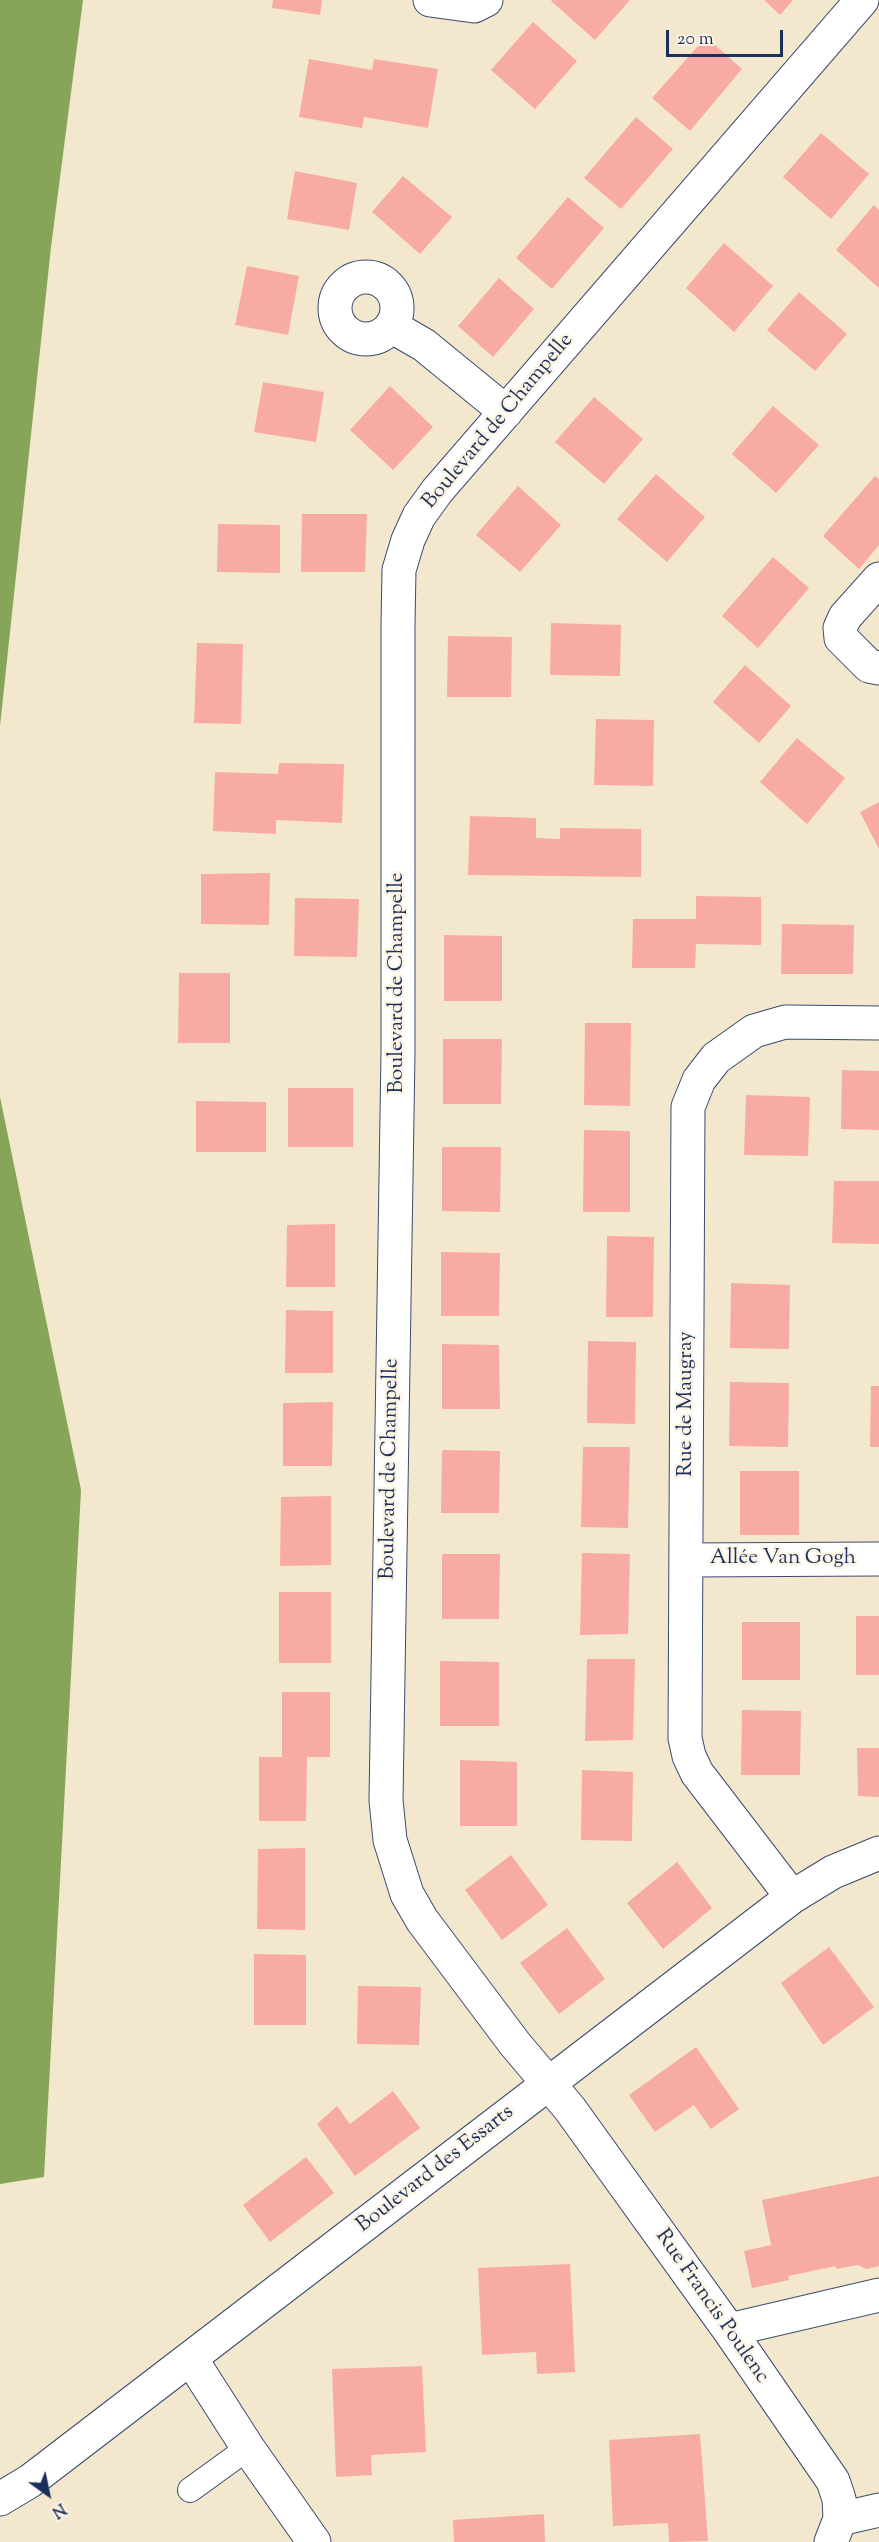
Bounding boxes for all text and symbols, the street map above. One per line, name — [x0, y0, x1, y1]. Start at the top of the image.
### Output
scale bar — [669, 18, 786, 56]
text: 20 m — [677, 27, 714, 53]
street label: Boulevard de Champelle — [418, 329, 580, 515]
street label: Boulevard de Champelle — [385, 872, 411, 1094]
street label: Rue de Maugray — [674, 1331, 700, 1477]
street label: Boulevard de Champelle — [376, 1358, 406, 1580]
street label: Allée Van Gogh — [710, 1546, 856, 1572]
street label: Boulevard des Essarts — [352, 2101, 520, 2239]
street label: Rue Francis Poulenc — [649, 2225, 773, 2389]
north arrow — [18, 2464, 78, 2524]
text: N — [46, 2496, 70, 2523]

